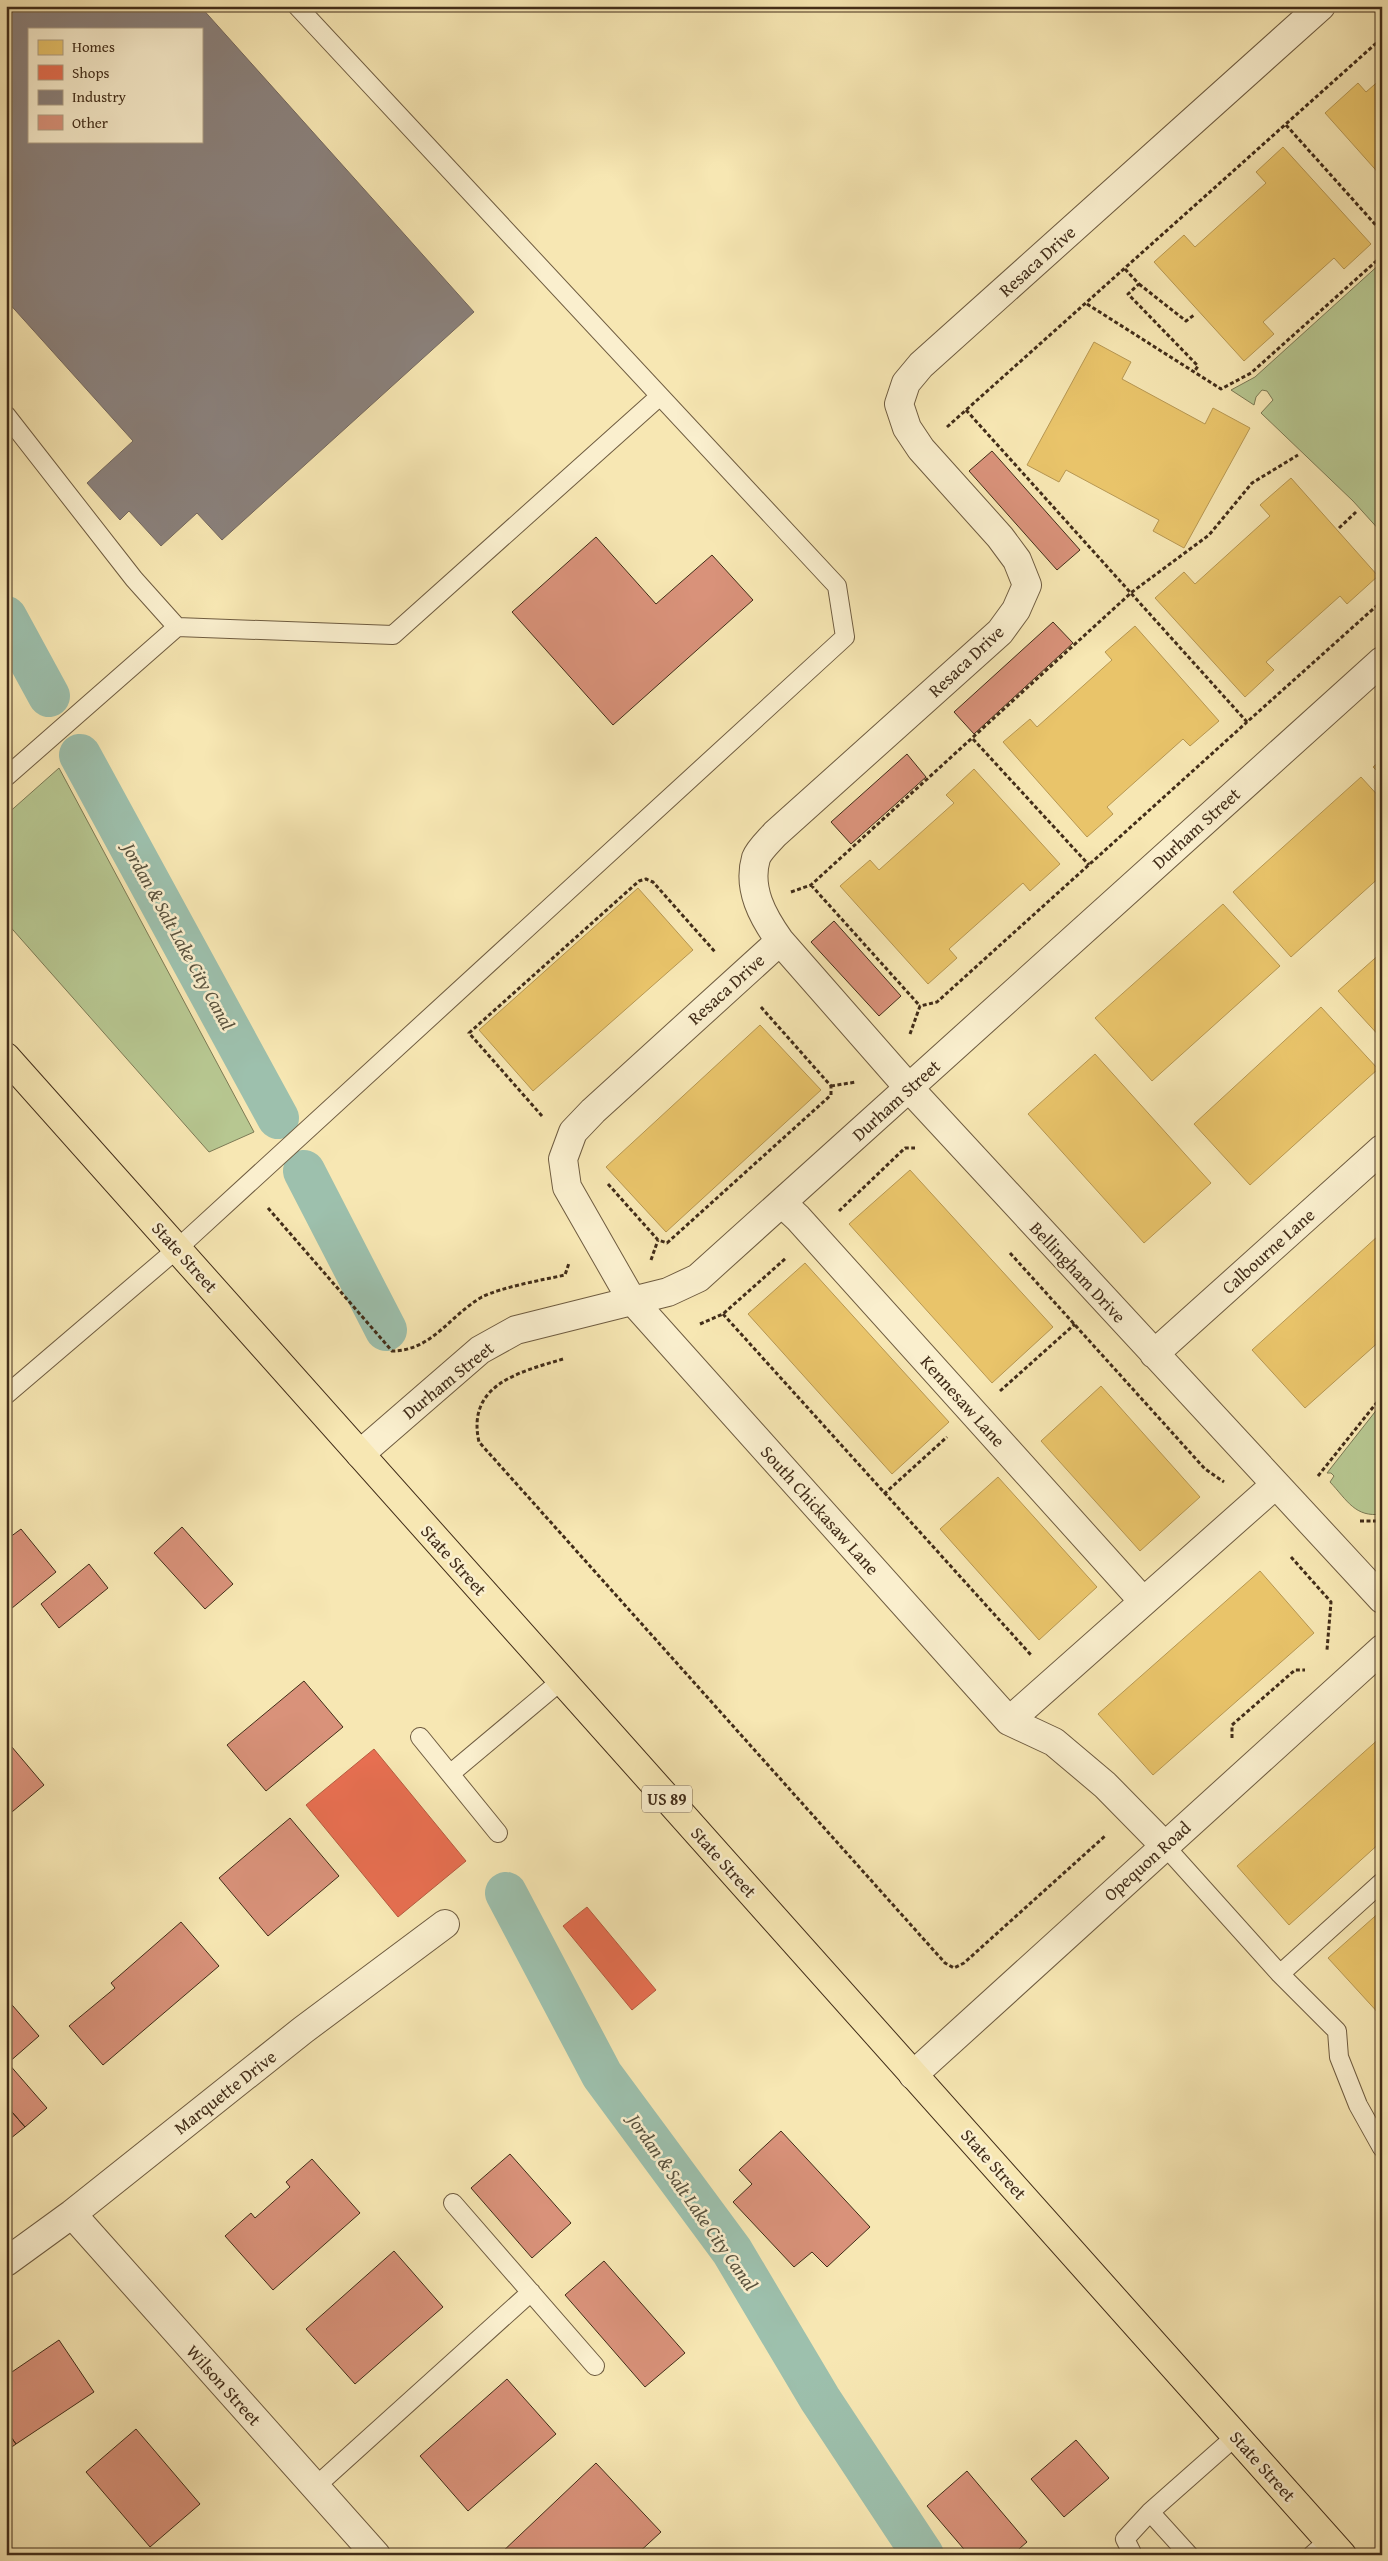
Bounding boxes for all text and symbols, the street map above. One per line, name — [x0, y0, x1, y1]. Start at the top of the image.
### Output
legend — [28, 28, 202, 142]
text: Homes — [72, 36, 115, 57]
text: Shops — [72, 62, 109, 83]
text: Industry — [72, 86, 127, 107]
text: Other — [72, 112, 108, 133]
street label: Resaca Drive — [993, 219, 1081, 303]
street label: Resaca Drive — [922, 619, 1010, 703]
street label: Durham Street — [1146, 780, 1247, 875]
water label: Jordan & Salt Lake City Canal — [114, 835, 242, 1035]
street label: Resaca Drive — [682, 947, 770, 1031]
street label: Durham Street — [846, 1052, 947, 1147]
street label: Calbourne Lane — [1215, 1202, 1321, 1300]
street label: State Street — [146, 1215, 225, 1299]
street label: Bellingham Drive — [1024, 1215, 1132, 1329]
street label: Durham Street — [396, 1334, 500, 1425]
street label: Kennesaw Lane — [914, 1349, 1012, 1453]
street label: South Chickasaw Lane — [754, 1439, 886, 1581]
street label: State Street — [415, 1518, 494, 1602]
road number: US 89 — [642, 1786, 692, 1812]
street label: Opequon Road — [1097, 1814, 1197, 1908]
street label: State Street — [685, 1820, 764, 1904]
street label: Marquette Drive — [168, 2043, 282, 2141]
water label: Jordan & Salt Lake City Canal — [620, 2105, 765, 2296]
street label: State Street — [955, 2122, 1034, 2206]
street label: Wilson Street — [180, 2338, 268, 2432]
street label: State Street — [1224, 2424, 1303, 2508]

